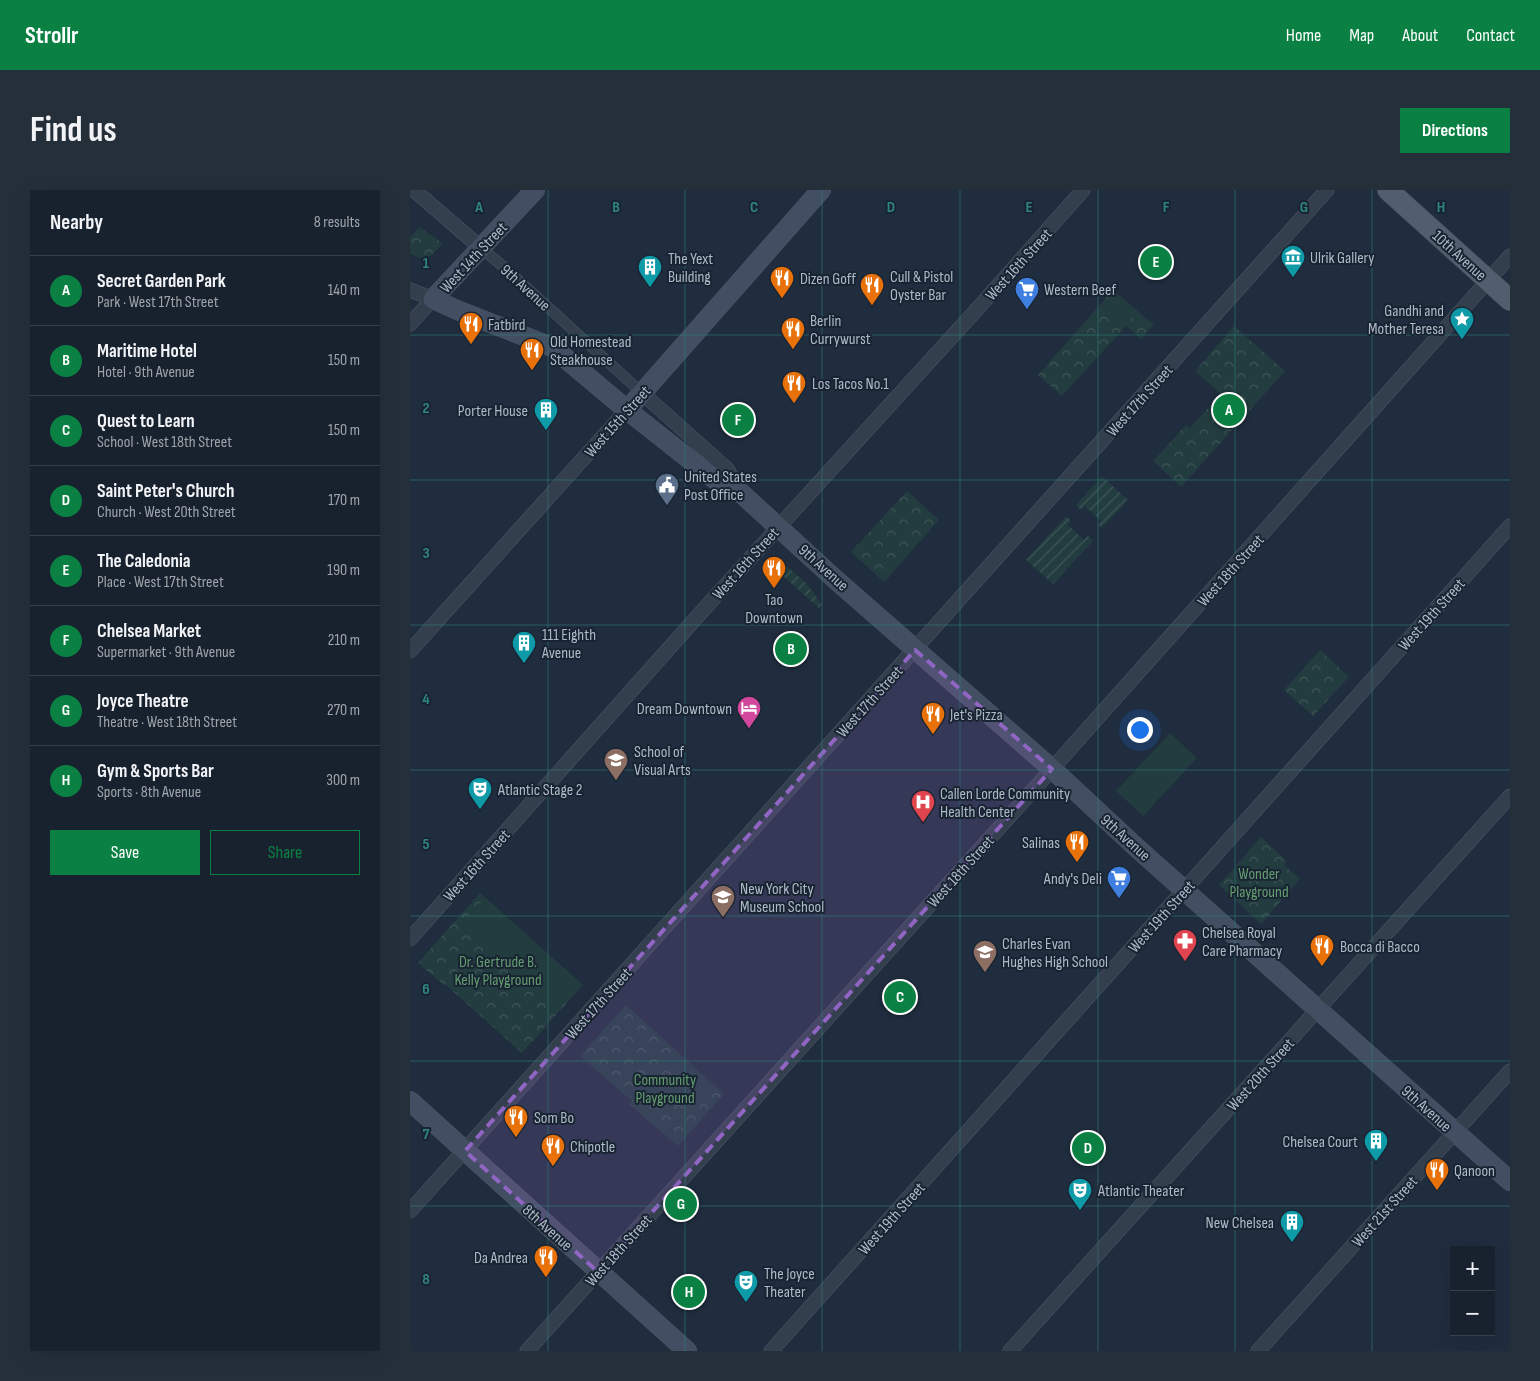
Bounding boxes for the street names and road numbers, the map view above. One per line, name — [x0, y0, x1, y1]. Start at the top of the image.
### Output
street label: West 14th Street — [436, 219, 512, 297]
street label: West 16th Street — [982, 225, 1056, 305]
street label: 10th Avenue — [1428, 227, 1490, 285]
street label: 9th Avenue — [496, 261, 554, 315]
street label: West 17th Street — [1103, 361, 1177, 441]
street label: West 15th Street — [581, 382, 655, 462]
street label: West 16th Street — [709, 524, 783, 604]
street label: West 18th Street — [1194, 531, 1268, 611]
street label: 9th Avenue — [794, 541, 852, 595]
street label: West 19th Street — [1395, 575, 1470, 655]
street label: West 17th Street — [833, 662, 907, 742]
street label: 9th Avenue — [1096, 811, 1154, 865]
street label: West 16th Street — [440, 826, 514, 906]
street label: West 18th Street — [924, 832, 998, 912]
street label: West 19th Street — [1125, 877, 1200, 957]
street label: West 17th Street — [562, 964, 636, 1044]
street label: West 20th Street — [1223, 1035, 1299, 1115]
street label: 9th Avenue — [1397, 1082, 1455, 1136]
street label: West 21st Street — [1348, 1173, 1422, 1251]
street label: West 19th Street — [855, 1179, 930, 1259]
street label: 8th Avenue — [518, 1201, 576, 1255]
street label: West 18th Street — [582, 1211, 656, 1291]

